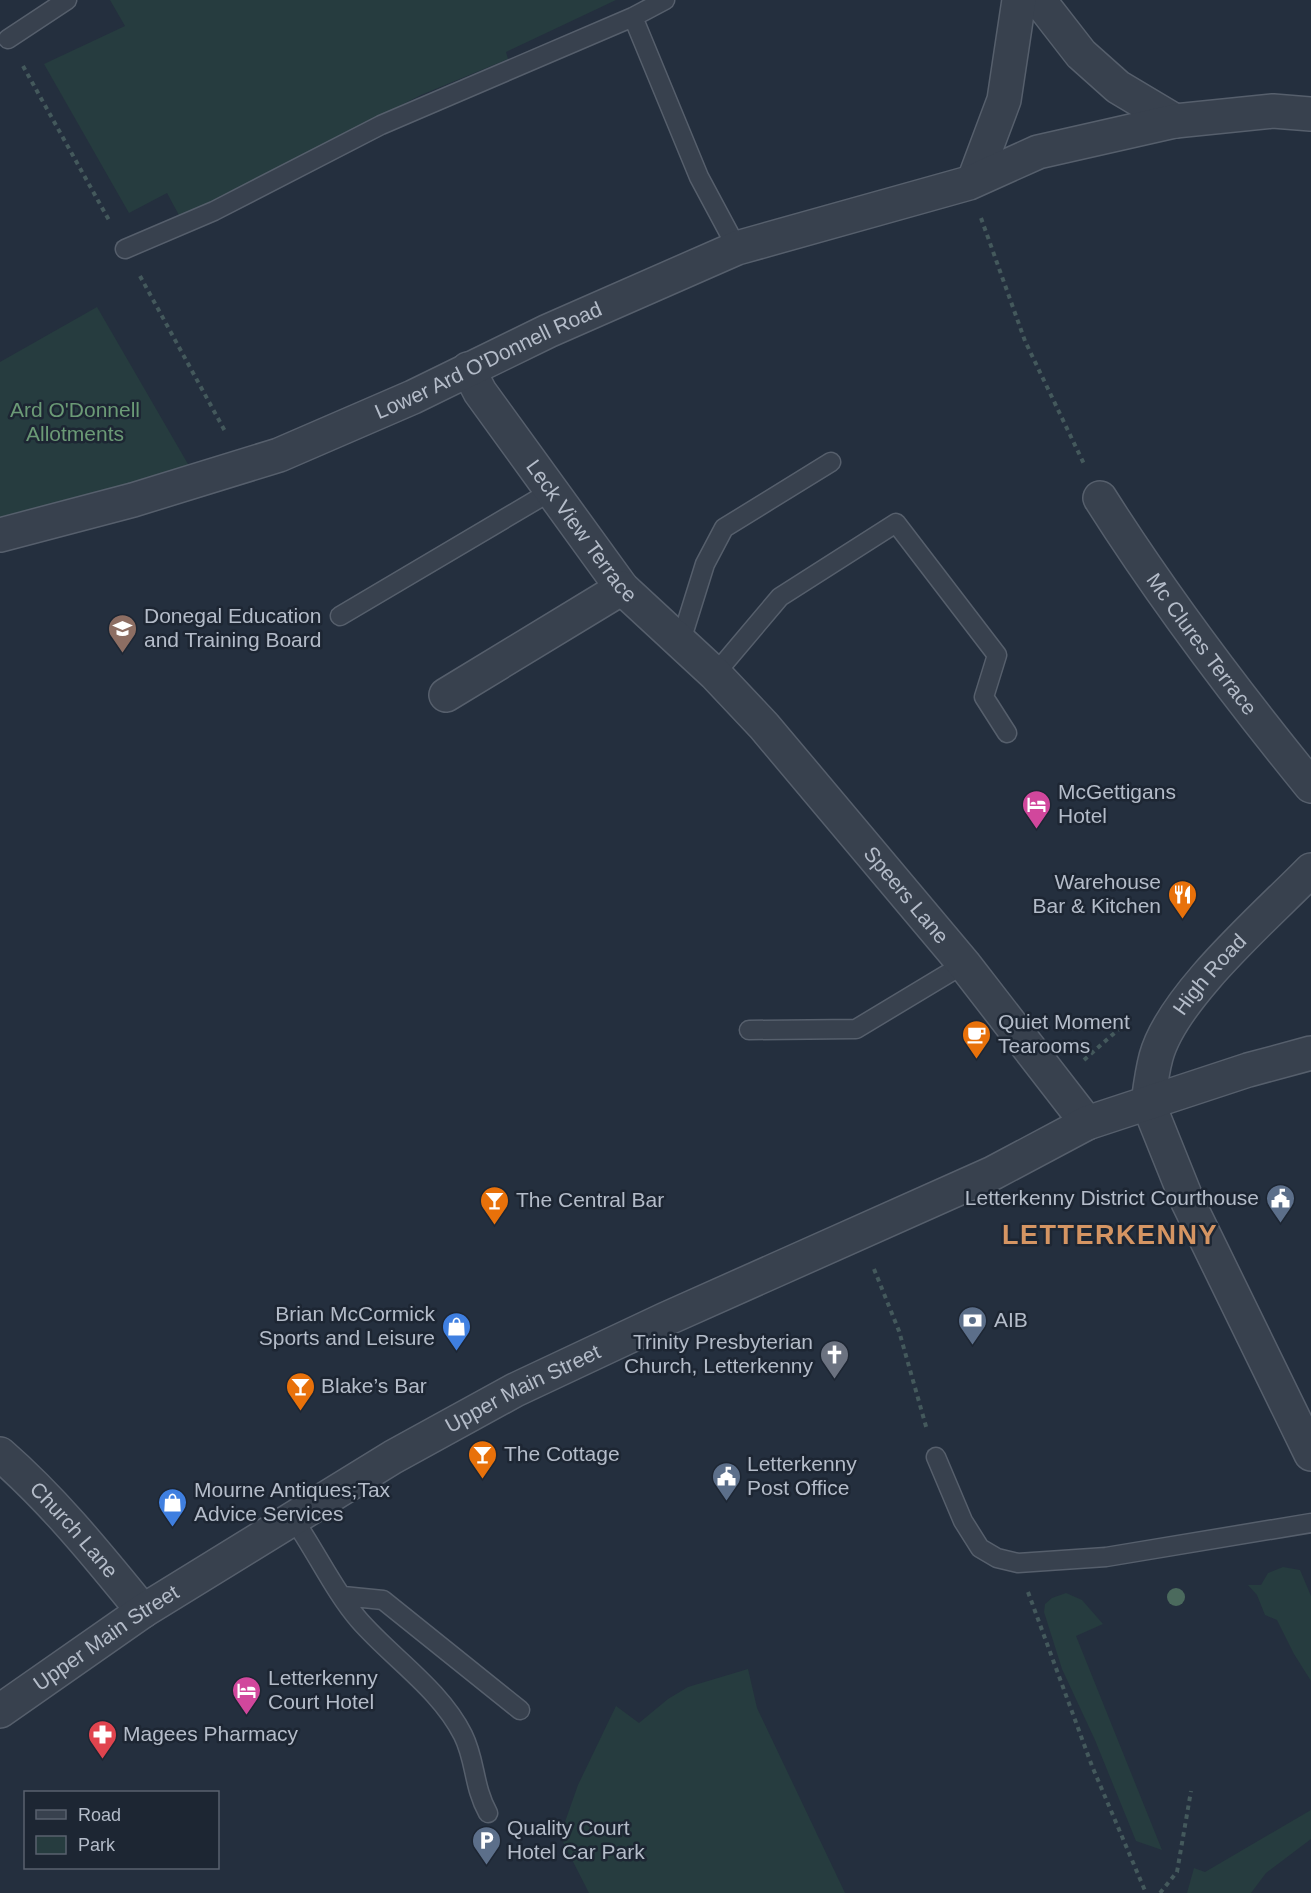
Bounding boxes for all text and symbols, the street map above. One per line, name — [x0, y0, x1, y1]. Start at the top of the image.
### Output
street label: Lower Ard O'Donnell Road — [371, 297, 605, 423]
park label: Ard O'Donnell Allotments — [10, 398, 140, 445]
street label: Leck View Terrace — [522, 455, 642, 607]
street label: Mc Clures Terrace — [1142, 569, 1262, 719]
place label: Donegal Education and Training Board — [144, 604, 321, 651]
school or university icon: Donegal Education and Training Board — [107, 612, 139, 654]
place label: McGettigans Hotel — [1058, 780, 1176, 827]
hotel icon: McGettigans Hotel — [1021, 788, 1053, 830]
street label: Speers Lane — [859, 842, 954, 948]
place label: Warehouse Bar & Kitchen — [1033, 870, 1161, 917]
restaurant icon: Warehouse Bar & Kitchen — [1166, 878, 1198, 920]
street label: High Road — [1168, 929, 1250, 1019]
place label: Quiet Moment Tearooms — [998, 1010, 1130, 1057]
cafe icon: Quiet Moment Tearooms — [961, 1018, 993, 1060]
public building icon: Letterkenny District Courthouse — [1264, 1182, 1296, 1224]
bar icon: The Central Bar — [479, 1184, 511, 1226]
place label: Letterkenny District Courthouse — [965, 1186, 1259, 1209]
place label: The Central Bar — [516, 1188, 664, 1211]
district label: LETTERKENNY — [1002, 1220, 1218, 1250]
place label: Brian McCormick Sports and Leisure — [259, 1302, 435, 1349]
bank icon: AIB — [957, 1304, 989, 1346]
place label: AIB — [994, 1308, 1028, 1331]
shop icon: Brian McCormick Sports and Leisure — [440, 1310, 472, 1352]
place label: Trinity Presbyterian Church, Letterkenny — [624, 1330, 813, 1377]
church icon: Trinity Presbyterian Church, Letterkenny — [818, 1338, 850, 1380]
street label: Upper Main Street — [441, 1340, 604, 1437]
bar icon: Blake’s Bar — [284, 1370, 316, 1412]
place label: Blake’s Bar — [321, 1374, 427, 1397]
bar icon: The Cottage — [467, 1438, 499, 1480]
place label: The Cottage — [504, 1442, 620, 1465]
place label: Letterkenny Post Office — [747, 1452, 857, 1499]
public building icon: Letterkenny Post Office — [710, 1460, 742, 1502]
street label: Church Lane — [26, 1477, 123, 1582]
place label: Mourne Antiques;Tax Advice Services — [194, 1478, 391, 1525]
shop icon: Mourne Antiques;Tax Advice Services — [157, 1486, 189, 1528]
street label: Upper Main Street — [29, 1580, 183, 1695]
place label: Letterkenny Court Hotel — [268, 1666, 378, 1713]
hotel icon: Letterkenny Court Hotel — [231, 1674, 263, 1716]
pharmacy icon: Magees Pharmacy — [86, 1718, 118, 1760]
place label: Magees Pharmacy — [123, 1722, 299, 1745]
legend — [24, 1791, 219, 1869]
text: Road — [78, 1805, 121, 1825]
place label: Quality Court Hotel Car Park — [507, 1816, 645, 1863]
parking icon: Quality Court Hotel Car Park — [470, 1824, 502, 1866]
text: Park — [78, 1835, 116, 1855]

